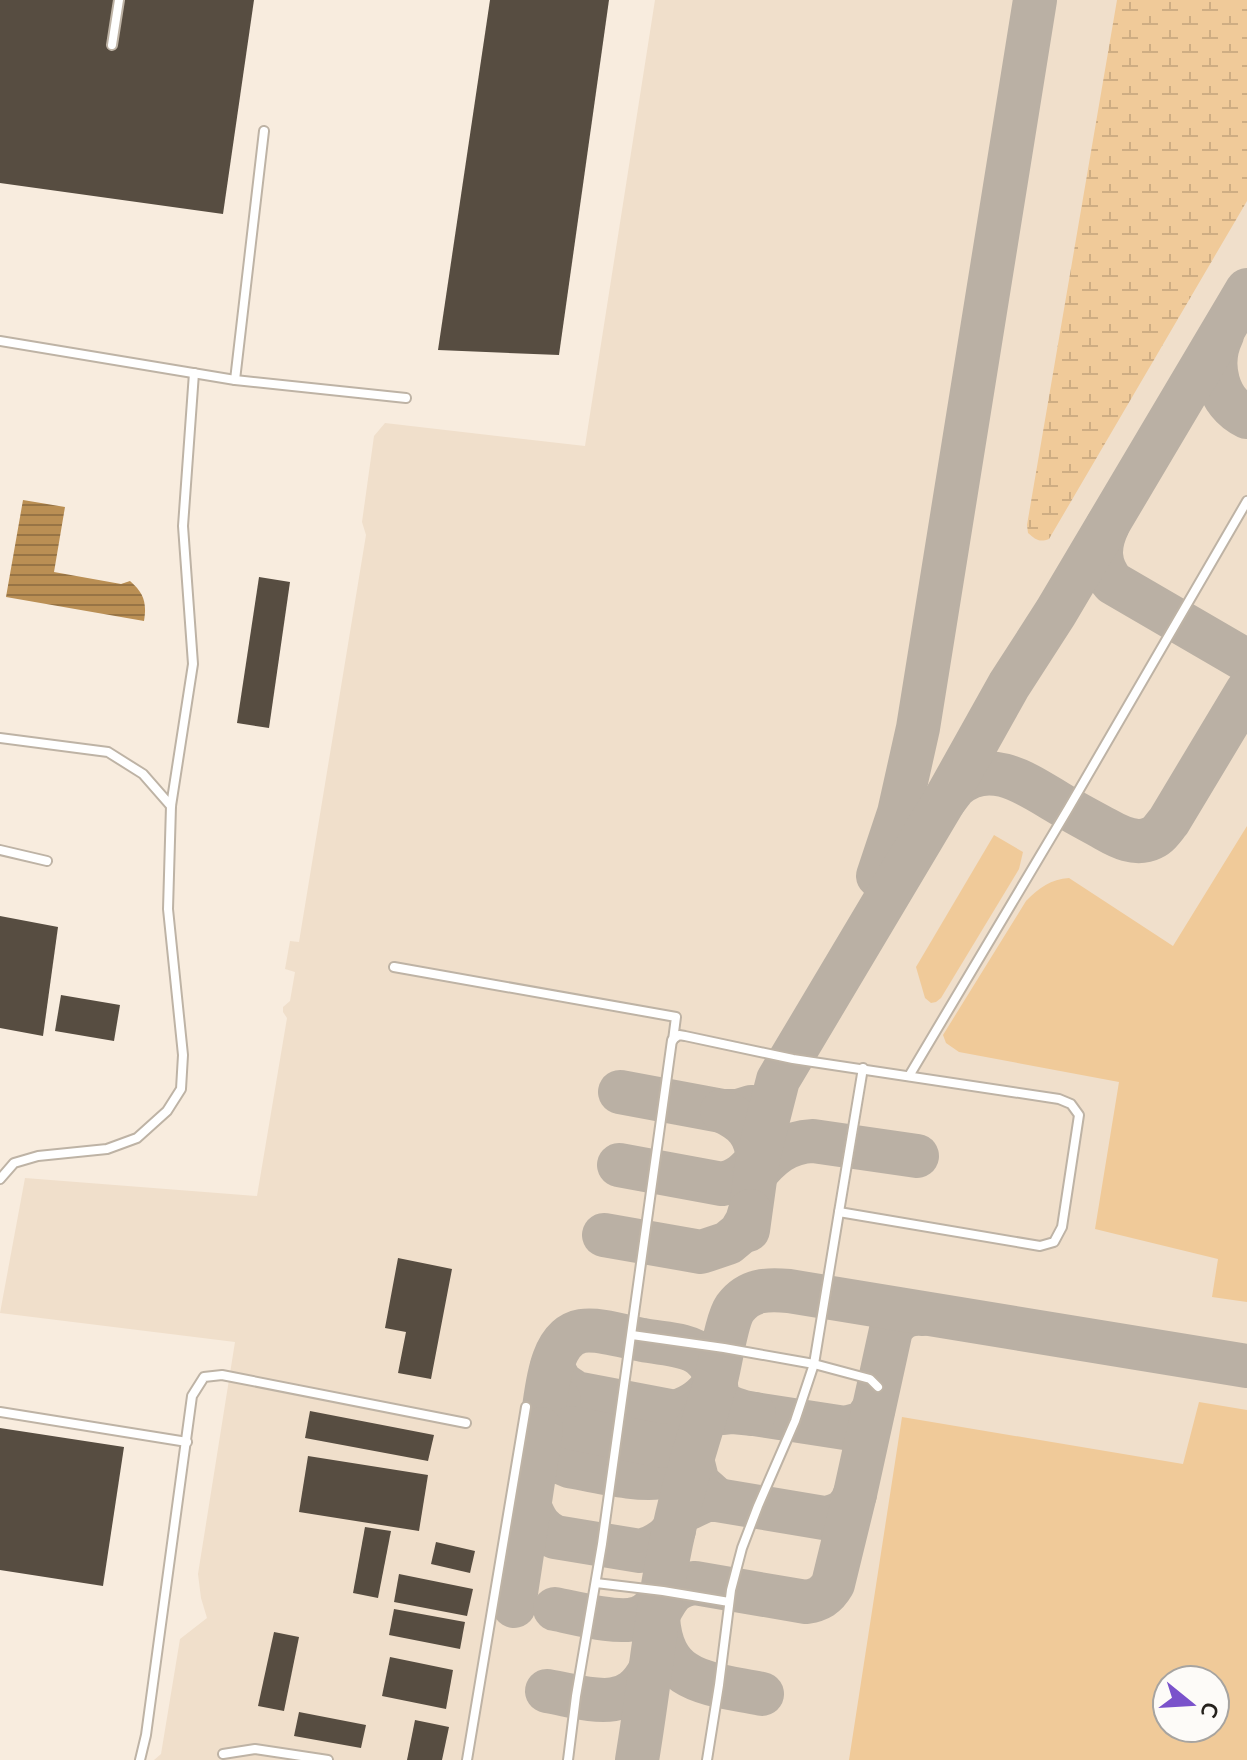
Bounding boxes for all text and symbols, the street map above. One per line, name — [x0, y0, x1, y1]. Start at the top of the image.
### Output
north arrow — [1151, 1664, 1231, 1744]
text: С — [1194, 1699, 1226, 1722]

